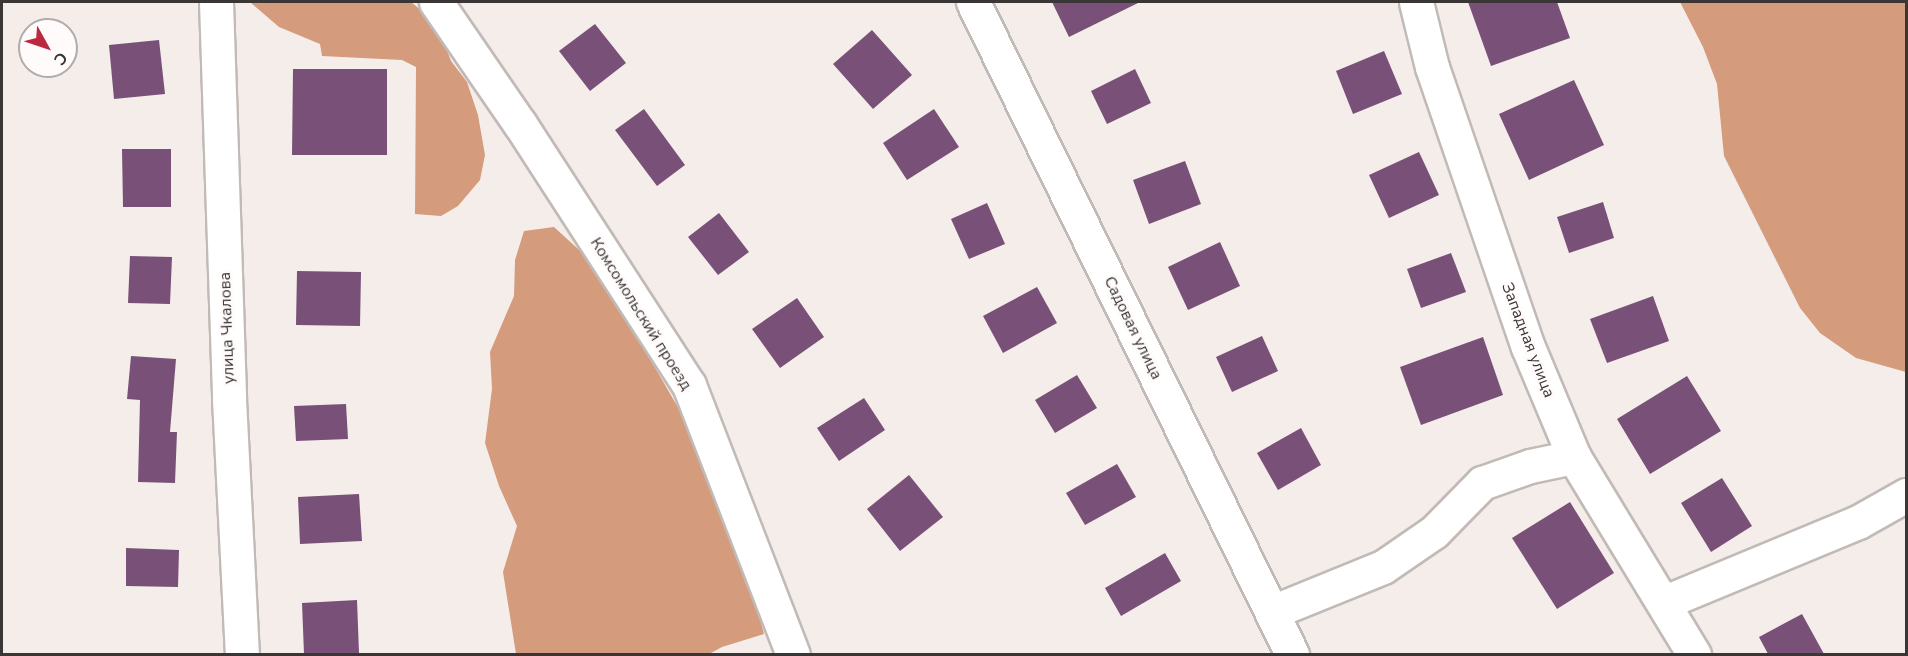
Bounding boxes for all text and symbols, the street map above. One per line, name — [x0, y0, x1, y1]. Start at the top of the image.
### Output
north arrow — [18, 18, 78, 78]
text: С — [48, 47, 72, 70]
street label: Комсомольский проезд — [586, 234, 696, 394]
street label: улица Чкалова — [215, 272, 239, 384]
street label: Садовая улица — [1100, 273, 1166, 383]
street label: Западная улица — [1497, 280, 1559, 400]

